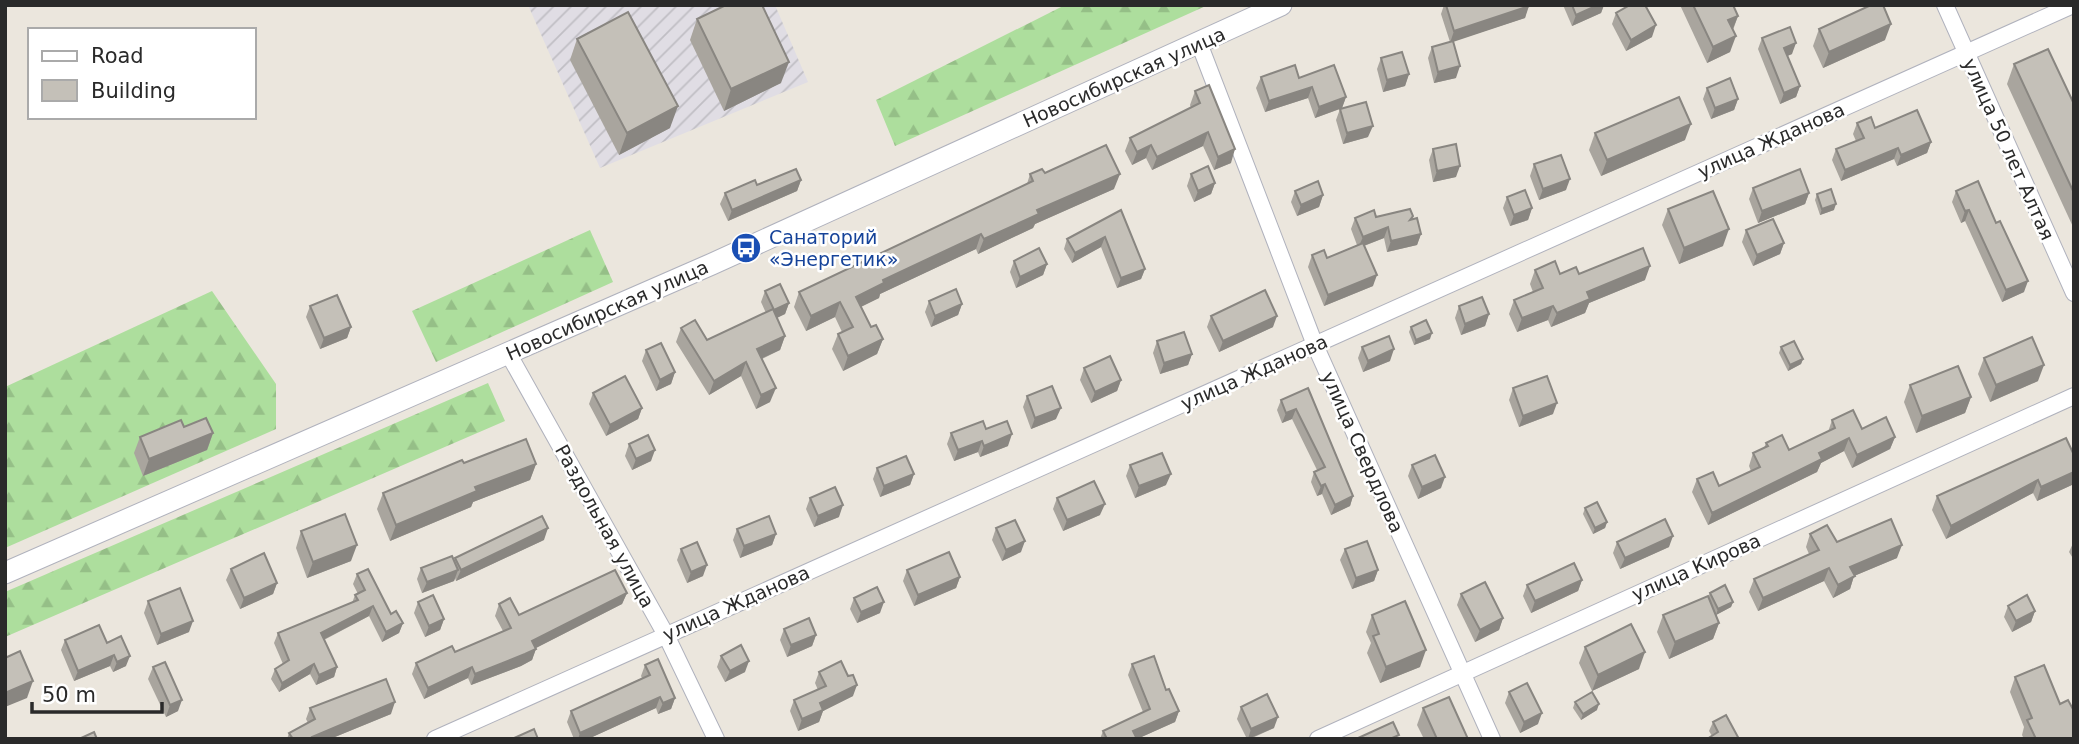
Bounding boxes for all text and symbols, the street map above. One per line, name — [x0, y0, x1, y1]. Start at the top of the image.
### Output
street label: Новосибирская улица — [1019, 22, 1229, 132]
legend — [28, 28, 256, 119]
text: Road — [91, 44, 144, 68]
street label: улица 50 лет Алтая — [1959, 55, 2059, 243]
text: Building — [91, 79, 176, 103]
street label: улица Жданова — [1694, 98, 1848, 182]
place label: Санаторий «Энергетик» — [769, 226, 898, 270]
bus stop icon: Санаторий «Энергетик» — [729, 231, 763, 265]
street label: Новосибирская улица — [502, 255, 712, 365]
street label: улица Жданова — [1177, 330, 1331, 414]
street label: улица Свердлова — [1318, 368, 1408, 536]
street label: Раздольная улица — [551, 441, 659, 611]
street label: улица Кирова — [1628, 529, 1764, 605]
street label: улица Жданова — [659, 561, 813, 645]
scale bar — [32, 670, 161, 714]
text: 50 m — [42, 683, 96, 707]

